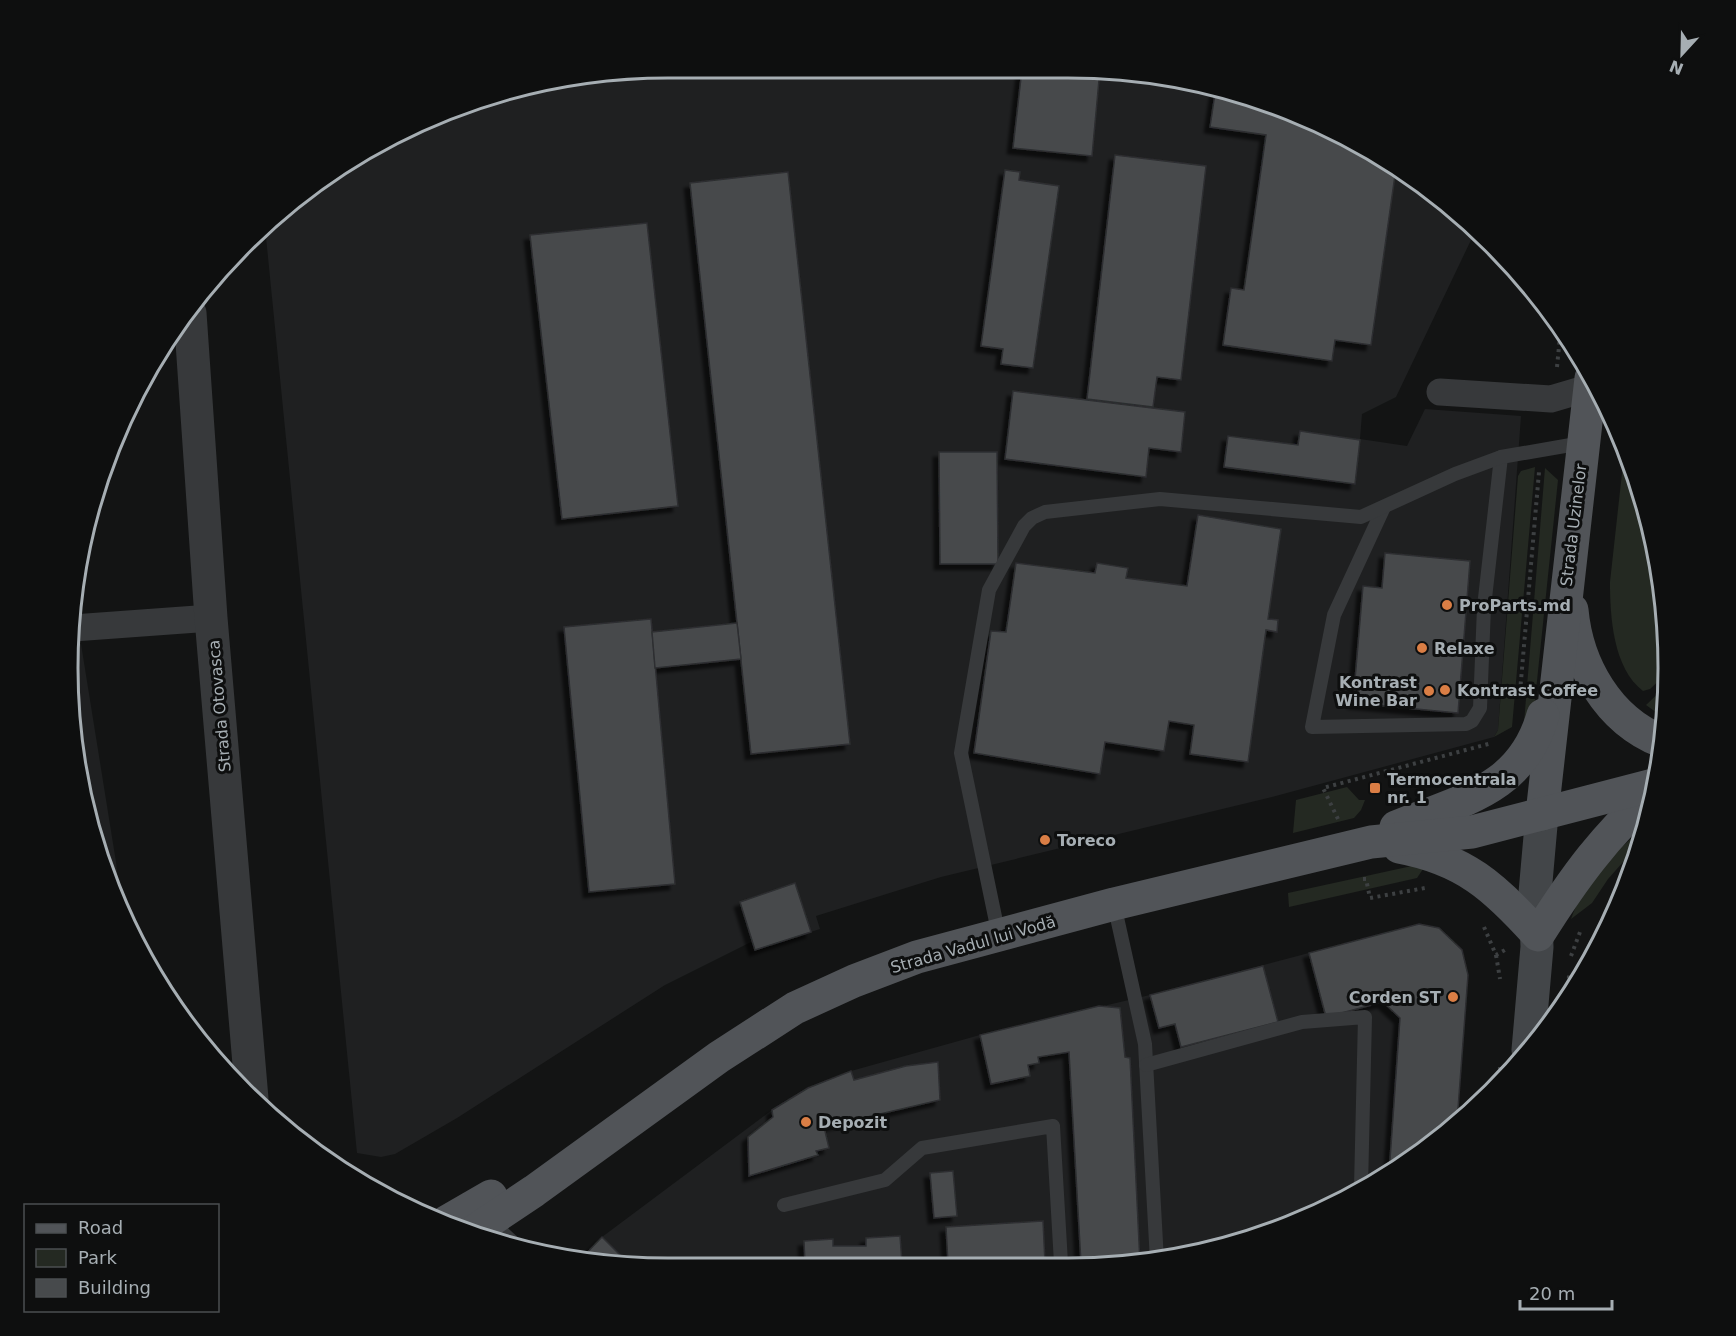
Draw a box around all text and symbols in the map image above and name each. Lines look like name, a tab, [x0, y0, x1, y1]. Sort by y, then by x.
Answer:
north arrow	[1652, 24, 1712, 84]
text: N	[1667, 56, 1686, 79]
street label: Strada Uzinelor	[1557, 462, 1590, 587]
place label: ProParts.md	[1459, 596, 1571, 615]
marker: ProParts.md	[1440, 598, 1454, 612]
street label: Strada Otovasca	[204, 639, 235, 773]
place label: Relaxe	[1434, 639, 1495, 658]
marker: Relaxe	[1415, 641, 1429, 655]
place label: Kontrast Wine Bar	[1335, 673, 1417, 710]
place label: Kontrast Coffee	[1457, 681, 1598, 700]
marker: Kontrast Coffee	[1438, 683, 1452, 697]
marker: Kontrast Wine Bar	[1422, 684, 1436, 698]
place label: Termocentrala nr. 1	[1387, 770, 1517, 807]
marker: Termocentrala nr. 1	[1368, 781, 1382, 795]
place label: Toreco	[1057, 831, 1116, 850]
marker: Toreco	[1038, 833, 1052, 847]
street label: Strada Vadul lui Vodă	[888, 912, 1058, 977]
place label: Corden ST	[1349, 988, 1441, 1007]
marker: Corden ST	[1446, 990, 1460, 1004]
place label: Depozit	[818, 1113, 887, 1132]
marker: Depozit	[799, 1115, 813, 1129]
legend	[24, 1204, 219, 1312]
text: Road	[78, 1217, 123, 1238]
text: Park	[78, 1247, 117, 1268]
scale bar	[1520, 1273, 1612, 1311]
text: Building	[78, 1277, 151, 1298]
text: 20 m	[1529, 1283, 1575, 1304]

